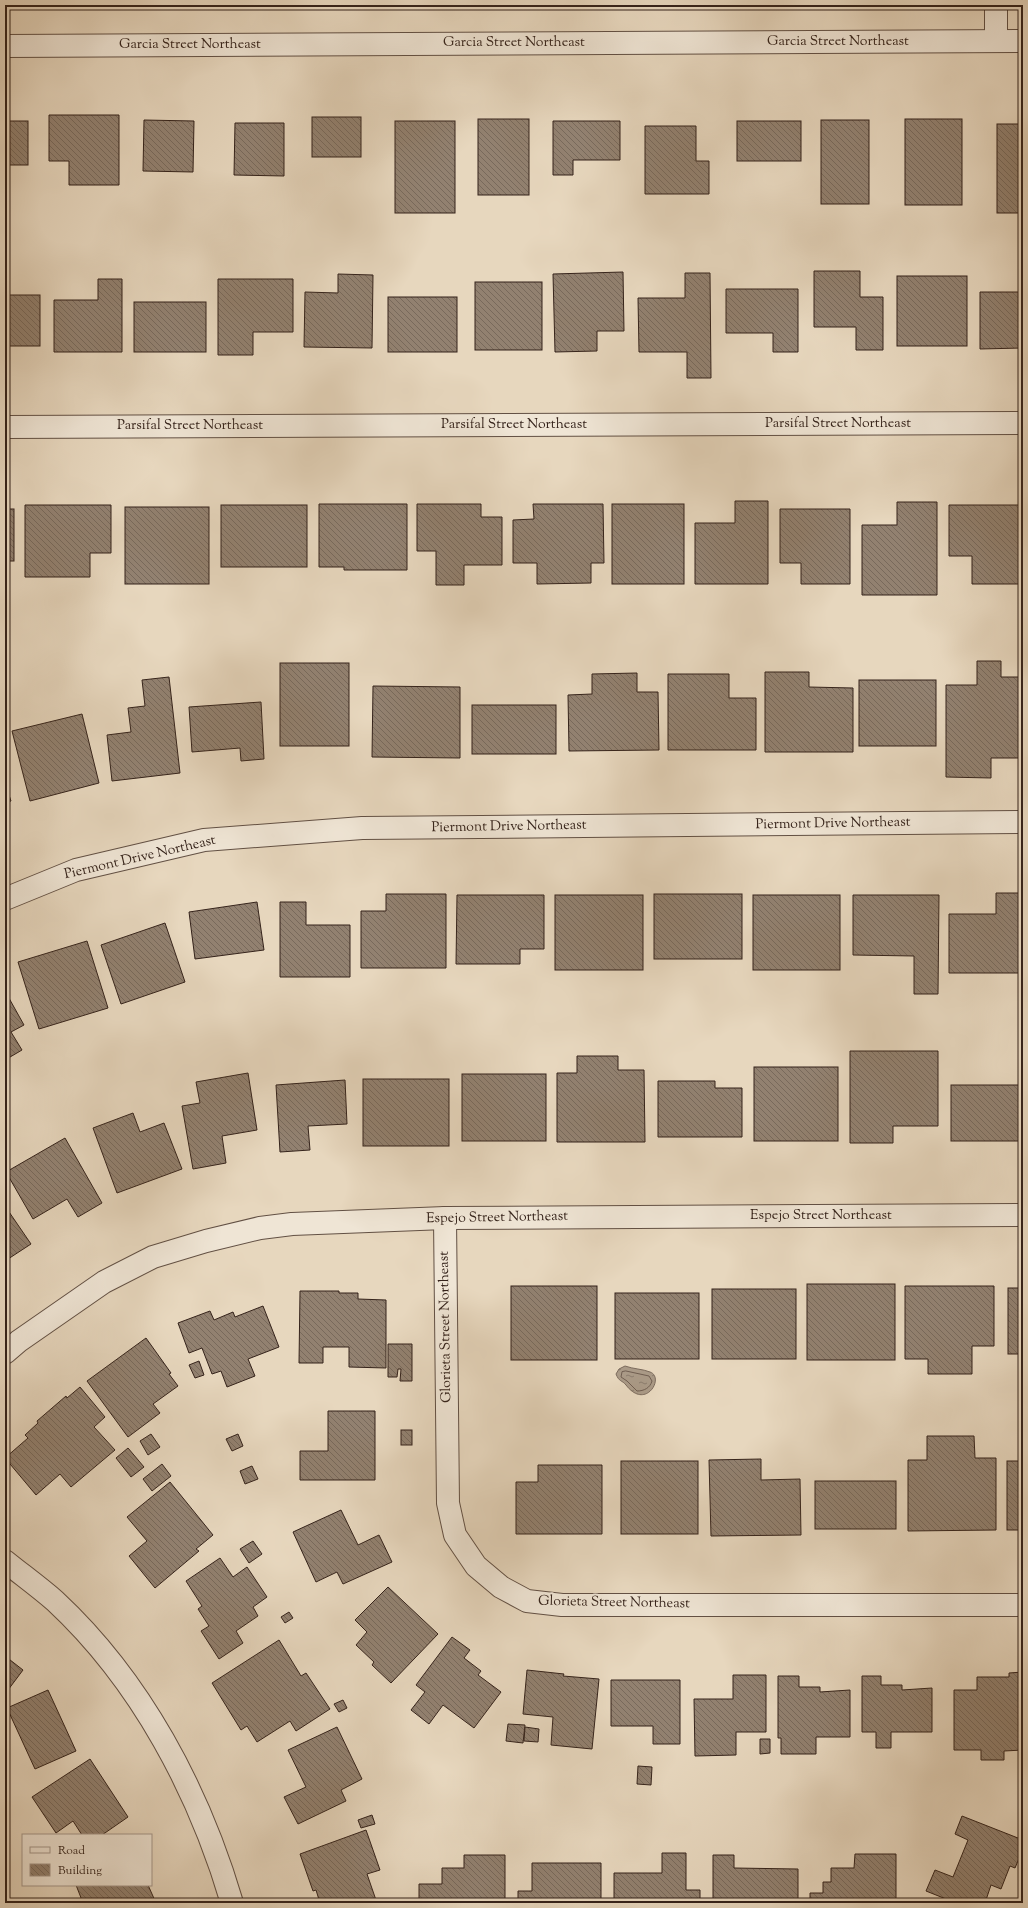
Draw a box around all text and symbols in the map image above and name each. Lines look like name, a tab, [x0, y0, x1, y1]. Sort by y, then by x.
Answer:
street label: Garcia Street Northeast	[767, 32, 909, 52]
street label: Garcia Street Northeast	[443, 33, 585, 53]
street label: Garcia Street Northeast	[119, 35, 261, 55]
street label: Parsifal Street Northeast	[765, 414, 911, 434]
street label: Parsifal Street Northeast	[441, 415, 587, 435]
street label: Parsifal Street Northeast	[117, 416, 263, 436]
street label: Piermont Drive Northeast	[755, 813, 911, 835]
street label: Piermont Drive Northeast	[431, 816, 587, 838]
street label: Piermont Drive Northeast	[62, 831, 218, 885]
street label: Espejo Street Northeast	[750, 1206, 892, 1226]
street label: Espejo Street Northeast	[426, 1207, 568, 1229]
street label: Glorieta Street Northeast	[435, 1251, 457, 1403]
street label: Glorieta Street Northeast	[538, 1592, 690, 1614]
legend	[22, 1834, 152, 1886]
text: Road	[58, 1842, 85, 1860]
text: Building	[58, 1862, 102, 1880]

